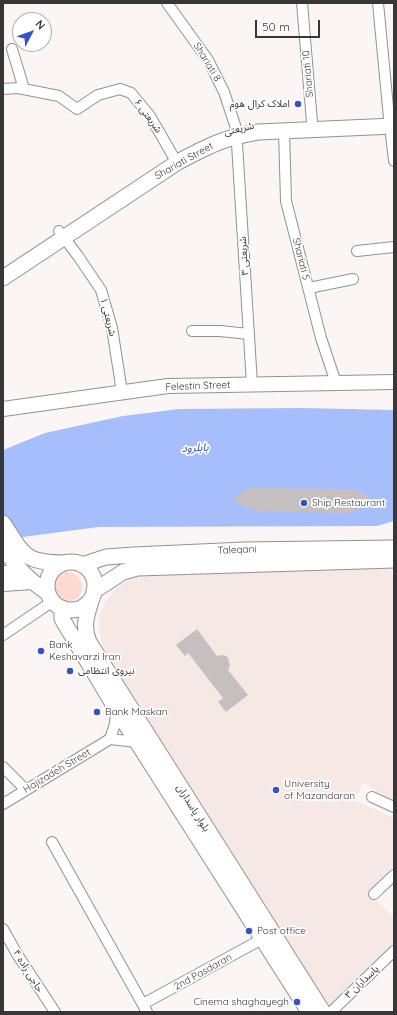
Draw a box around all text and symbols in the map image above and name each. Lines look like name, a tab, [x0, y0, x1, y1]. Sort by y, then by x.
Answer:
north arrow	[12, 12, 52, 52]
scale bar	[257, 12, 322, 38]
text: N	[32, 17, 48, 32]
text: 50 m	[262, 19, 290, 34]
street label: Shariati 8	[191, 40, 223, 84]
street label: Shariati 10	[300, 50, 316, 98]
street label: شریعتی ۶	[132, 97, 164, 135]
place label: املاک کرال هوم	[230, 98, 290, 110]
marker: املاک کرال هوم	[293, 99, 303, 109]
street label: شریعتی	[223, 120, 255, 138]
street label: Shariati Street	[153, 140, 215, 182]
street label: شریعتی ۳	[237, 236, 251, 276]
street label: Shariati 5	[290, 237, 312, 281]
street label: شریعتی ۱	[97, 297, 119, 337]
street label: Felestin Street	[165, 379, 231, 393]
water label: بابلرود	[181, 441, 209, 455]
place label: Ship Restaurant	[312, 497, 385, 509]
marker: Ship Restaurant	[299, 498, 309, 508]
street label: Taleqani	[217, 543, 257, 557]
place label: Bank Keshavarzi Iran	[49, 639, 120, 662]
marker: Bank Keshavarzi Iran	[36, 646, 46, 656]
place label: نیروی انتظامی	[78, 665, 135, 677]
marker: نیروی انتظامی	[65, 666, 75, 676]
place label: Bank Maskan	[105, 706, 168, 718]
marker: Bank Maskan	[92, 707, 102, 717]
street label: Hajizadeh Street	[21, 746, 93, 796]
place label: University of Mazandaran	[284, 778, 355, 802]
street label: بلوار پاسداران	[174, 782, 212, 834]
marker: University of Mazandaran	[271, 785, 281, 795]
place label: Post office	[257, 925, 306, 937]
marker: Post office	[244, 926, 254, 936]
street label: حاجی زاده ۴	[10, 948, 46, 994]
street label: 2nd Pasdaran	[172, 951, 234, 993]
street label: پاسداران ۳	[343, 963, 381, 1001]
place label: Cinema shaghayegh	[193, 996, 289, 1008]
marker: Cinema shaghayegh	[292, 997, 302, 1007]

